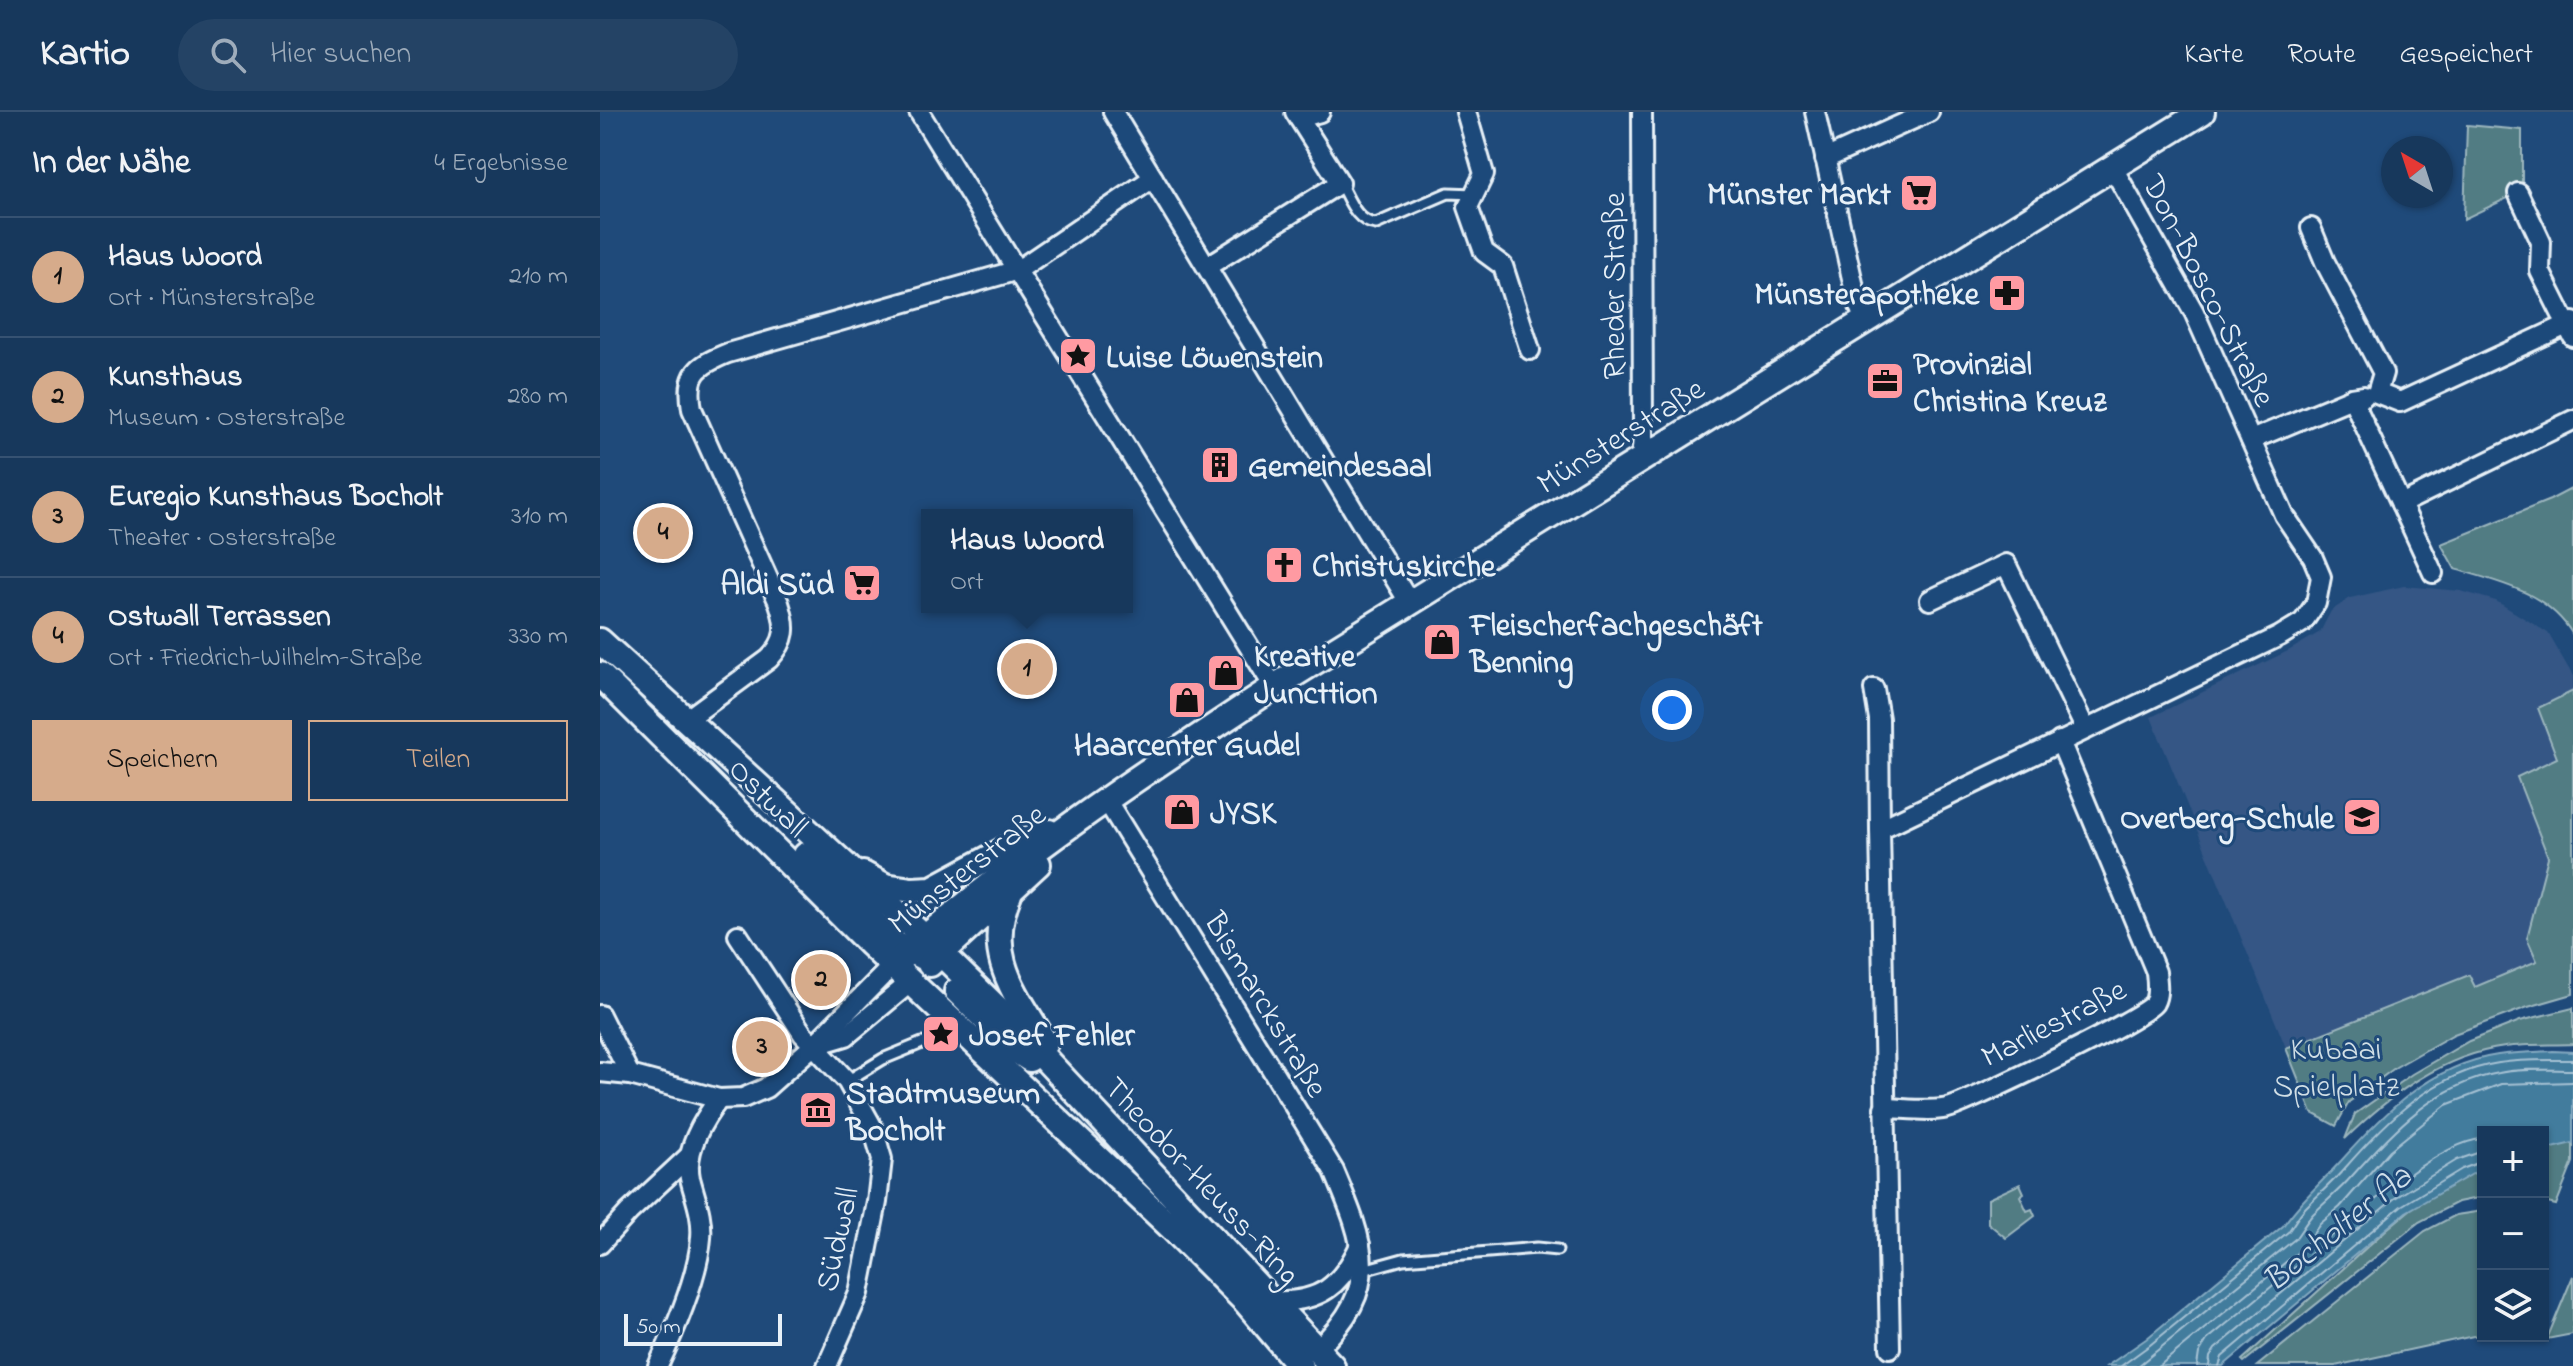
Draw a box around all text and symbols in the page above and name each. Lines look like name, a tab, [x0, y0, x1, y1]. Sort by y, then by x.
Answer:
search box	[178, 19, 738, 91]
text: Kartio	[40, 27, 130, 83]
icon: search	[206, 33, 250, 77]
text: Hier suchen	[270, 33, 411, 77]
text: Karte	[2184, 35, 2244, 76]
text: Route	[2288, 35, 2355, 76]
text: Gespeichert	[2399, 35, 2533, 76]
north arrow	[2381, 136, 2453, 208]
text: In der Nähe	[32, 139, 190, 189]
text: 4 Ergebnisse	[434, 145, 568, 183]
street label: Don-Bosco-Straße	[2128, 167, 2286, 416]
supermarket icon: Münster Markt	[1898, 172, 1940, 214]
place label: Münster Markt	[1707, 173, 1891, 220]
street label: Rheder Straße	[1593, 192, 1640, 380]
text: Haus Woord	[108, 236, 262, 280]
text: 1	[54, 258, 62, 296]
text: 210 m	[509, 258, 568, 296]
pharmacy icon: Münsterapotheke	[1986, 272, 2028, 314]
place label: Münsterapotheke	[1754, 273, 1981, 320]
text: Ort · Münsterstraße	[108, 280, 315, 318]
place icon: Luise Löwenstein	[1057, 335, 1099, 377]
place label: Luise Löwenstein	[1106, 336, 1323, 383]
place label: Provinzial Christina Kreuz	[1913, 343, 2107, 427]
text: Kunsthaus	[108, 356, 243, 400]
office icon: Provinzial Christina Kreuz	[1864, 360, 1906, 402]
street label: Münsterstraße	[1529, 367, 1715, 508]
text: 2	[52, 378, 64, 416]
text: 280 m	[507, 378, 568, 416]
text: Museum · Osterstraße	[108, 400, 345, 438]
building icon: Gemeindesaal	[1199, 444, 1241, 486]
place label: Gemeindesaal	[1248, 445, 1432, 492]
text: Euregio Kunsthaus Bocholt	[108, 476, 443, 520]
text: 3	[53, 498, 63, 536]
text: 310 m	[511, 498, 568, 536]
pin: 4	[637, 503, 689, 563]
popup	[921, 509, 1133, 613]
text: Theater · Osterstraße	[108, 520, 336, 558]
text: Haus Woord	[950, 520, 1104, 564]
church icon: Christuskirche	[1263, 544, 1305, 586]
place label: Christuskirche	[1312, 545, 1497, 592]
supermarket icon: Aldi Süd	[841, 562, 883, 604]
place label: Aldi Süd	[720, 563, 834, 610]
text: Ort	[950, 564, 984, 602]
text: Ostwall Terrassen	[108, 596, 331, 640]
place label: Fleischerfachgeschäft Benning	[1468, 604, 1763, 689]
text: 4	[53, 618, 63, 656]
text: 330 m	[509, 618, 568, 656]
shop icon: Fleischerfachgeschäft Benning	[1421, 621, 1463, 663]
place label: Kreative Juncttion	[1254, 635, 1378, 719]
pin: 1	[1001, 639, 1053, 699]
text: Ort · Friedrich-Wilhelm-Straße	[108, 640, 422, 678]
shop icon: Kreative Juncttion	[1205, 652, 1247, 694]
shop icon: Haarcenter Gudel	[1166, 679, 1208, 721]
your location	[1652, 690, 1692, 730]
button: Speichern	[32, 720, 292, 801]
button: Teilen	[308, 720, 568, 801]
place label: Haarcenter Gudel	[1074, 724, 1300, 771]
street label: Ostwall	[716, 749, 817, 850]
shop icon: JYSK	[1161, 791, 1203, 833]
place label: JYSK	[1210, 792, 1278, 839]
street label: Münsterstraße	[879, 793, 1058, 948]
school or university icon: Overberg-Schule	[2341, 796, 2383, 838]
place label: Overberg-Schule	[2120, 797, 2336, 845]
street label: Bismarckstraße	[1189, 903, 1338, 1108]
pin: 2	[795, 950, 847, 1010]
street label: Marliestraße	[1974, 968, 2136, 1082]
place icon: Josef Fehler	[920, 1013, 962, 1055]
place label: Josef Fehler	[969, 1014, 1136, 1061]
pin: 3	[736, 1017, 788, 1077]
park label: Kubaai Spielplatz	[2273, 1028, 2400, 1112]
street label: Theodor-Heuss-Ring	[1091, 1067, 1310, 1297]
place label: Stadtmuseum Bocholt	[844, 1072, 1040, 1156]
museum icon: Stadtmuseum Bocholt	[797, 1089, 839, 1131]
map controls	[2477, 1126, 2549, 1342]
button: +	[2477, 1126, 2549, 1198]
water label: Bocholter Aa	[2253, 1154, 2424, 1306]
street label: Südwall	[805, 1183, 873, 1296]
button: −	[2477, 1198, 2549, 1270]
button: layers	[2477, 1270, 2549, 1342]
scale bar	[624, 1310, 782, 1346]
text: 50 m	[636, 1312, 681, 1344]

